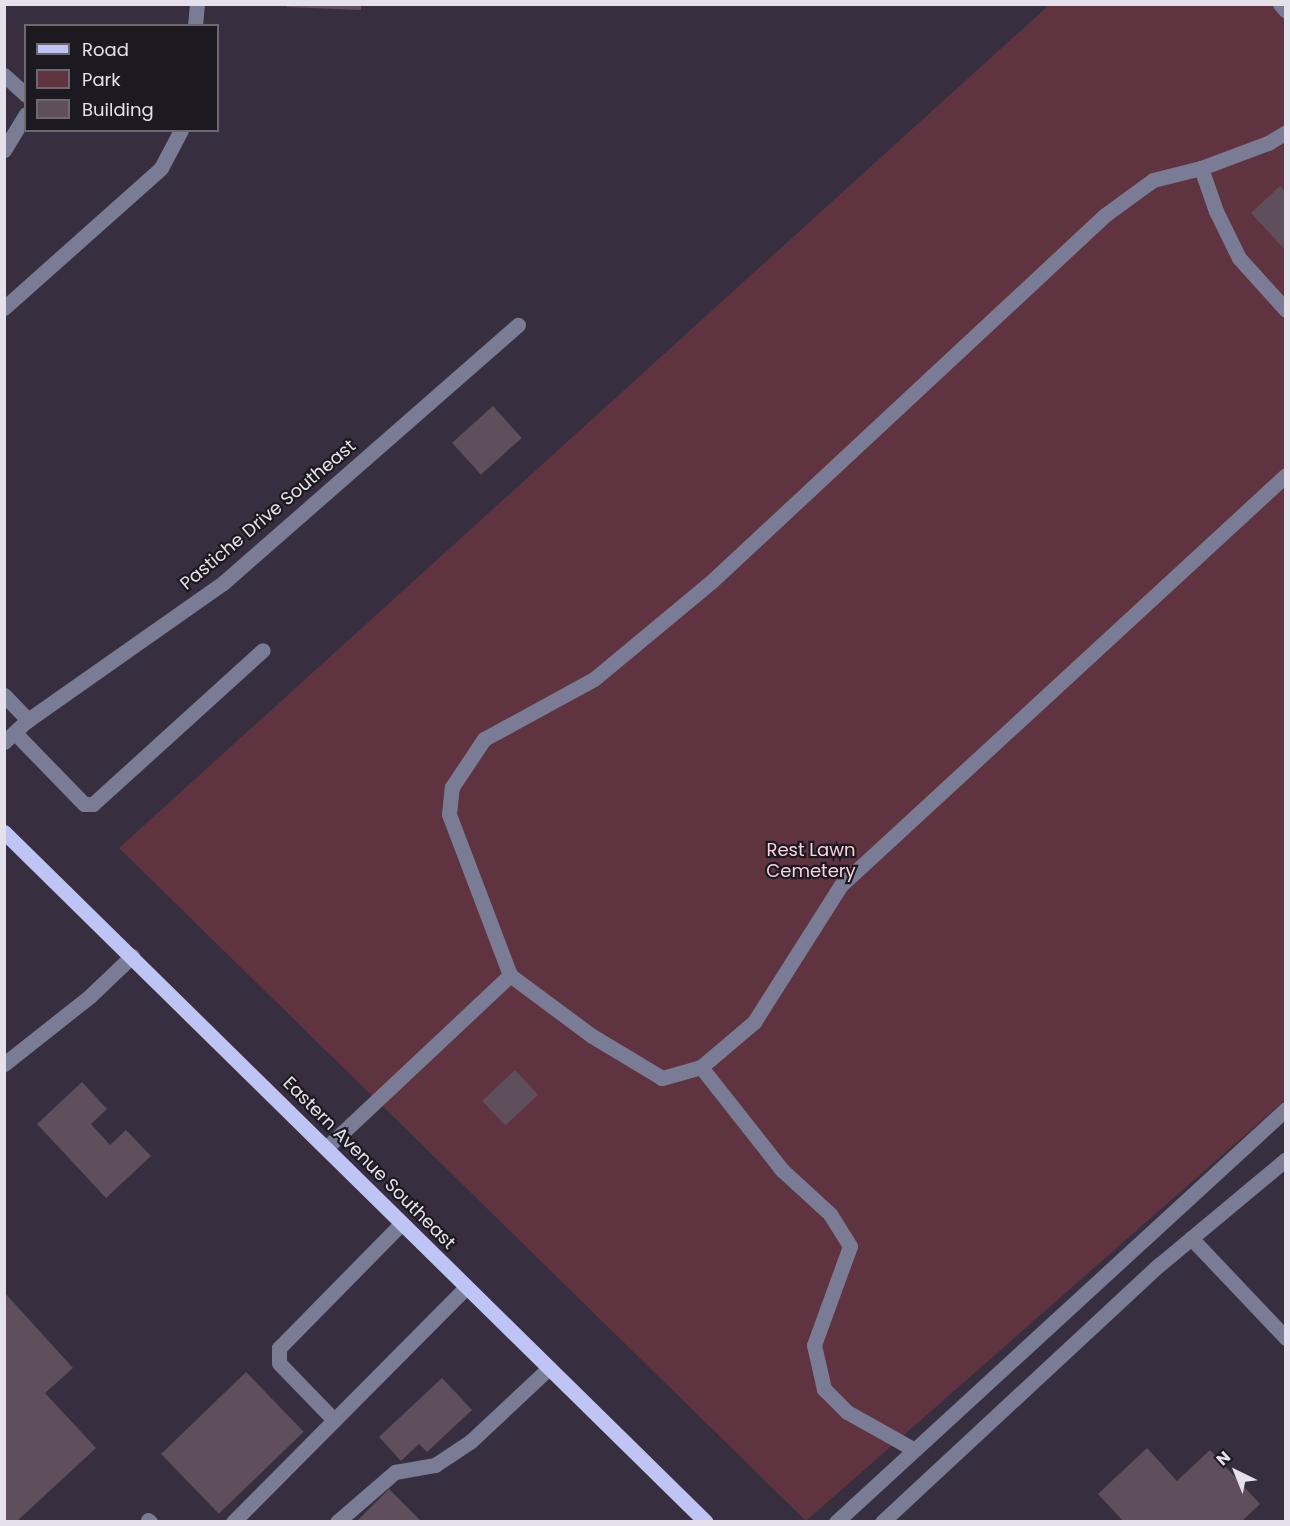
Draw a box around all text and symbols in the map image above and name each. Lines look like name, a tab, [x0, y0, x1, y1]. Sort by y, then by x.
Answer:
legend	[24, 24, 219, 132]
text: Road	[82, 37, 129, 62]
text: Park	[82, 67, 121, 92]
text: Building	[82, 97, 154, 122]
street label: Pastiche Drive Southeast	[176, 435, 360, 595]
park label: Rest Lawn Cemetery	[766, 840, 856, 882]
street label: Eastern Avenue Southeast	[278, 1072, 460, 1254]
north arrow	[1206, 1442, 1266, 1502]
text: N	[1211, 1446, 1236, 1471]

